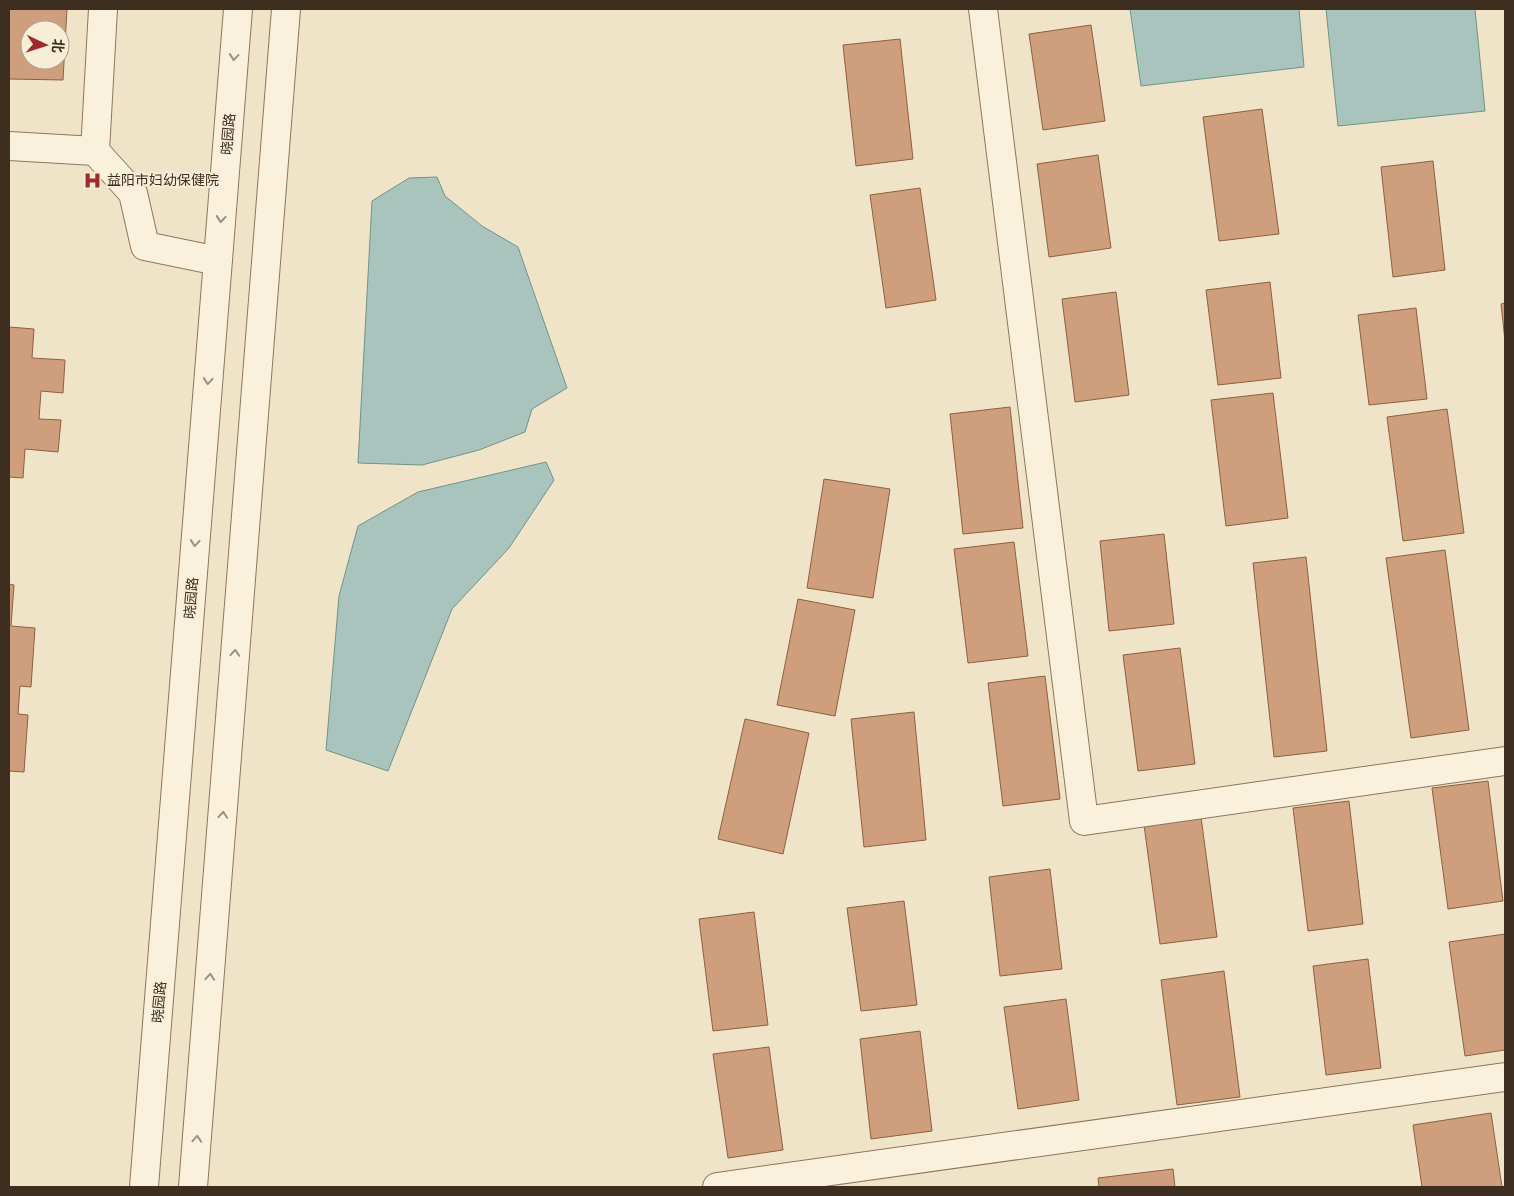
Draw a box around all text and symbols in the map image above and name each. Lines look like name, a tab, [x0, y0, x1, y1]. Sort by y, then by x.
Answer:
north arrow	[20, 20, 70, 70]
text: 北	[49, 38, 67, 54]
one-way arrow	[229, 54, 240, 62]
street label: 晓园路	[217, 112, 239, 156]
hospital icon: 益阳市妇幼保健院	[83, 170, 103, 190]
place label: 益阳市妇幼保健院	[107, 171, 219, 189]
one-way arrow	[216, 216, 227, 224]
one-way arrow	[203, 378, 214, 386]
one-way arrow	[190, 540, 201, 548]
street label: 晓园路	[180, 576, 202, 620]
one-way arrow	[230, 648, 241, 656]
one-way arrow	[217, 810, 228, 818]
one-way arrow	[204, 972, 215, 980]
street label: 晓园路	[148, 980, 170, 1024]
one-way arrow	[192, 1134, 203, 1142]

